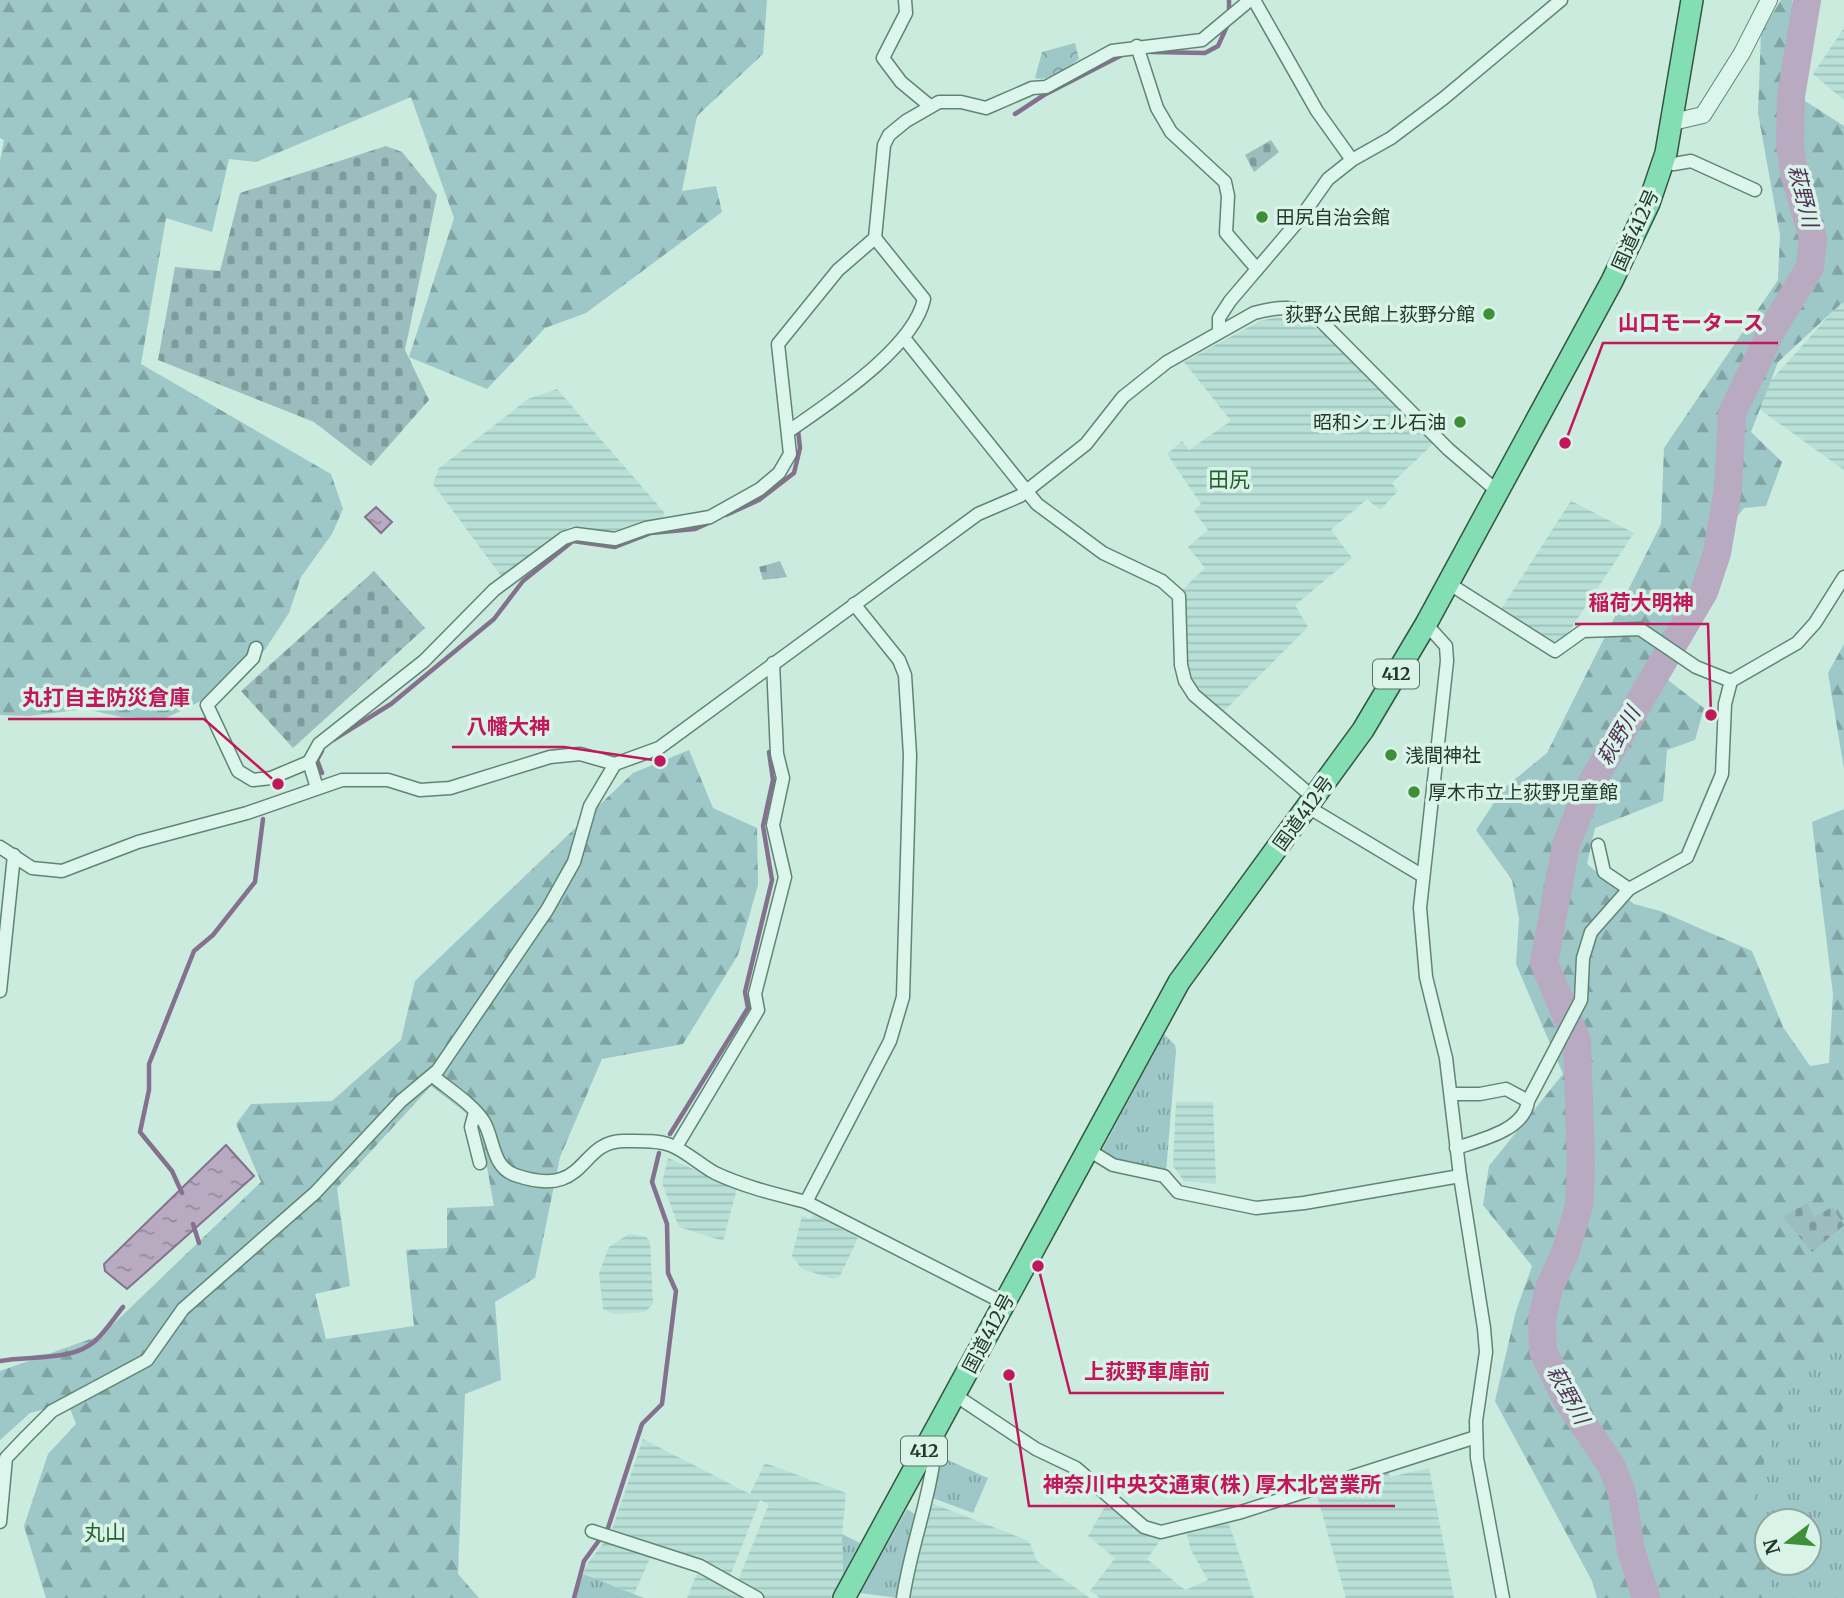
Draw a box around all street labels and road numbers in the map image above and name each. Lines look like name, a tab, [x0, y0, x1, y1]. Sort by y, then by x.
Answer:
street label: 国道412号	[1606, 185, 1664, 275]
road number: 412	[1373, 660, 1419, 688]
street label: 国道412号	[1268, 771, 1338, 855]
street label: 国道412号	[957, 1289, 1019, 1377]
road number: 412	[901, 1436, 947, 1466]

